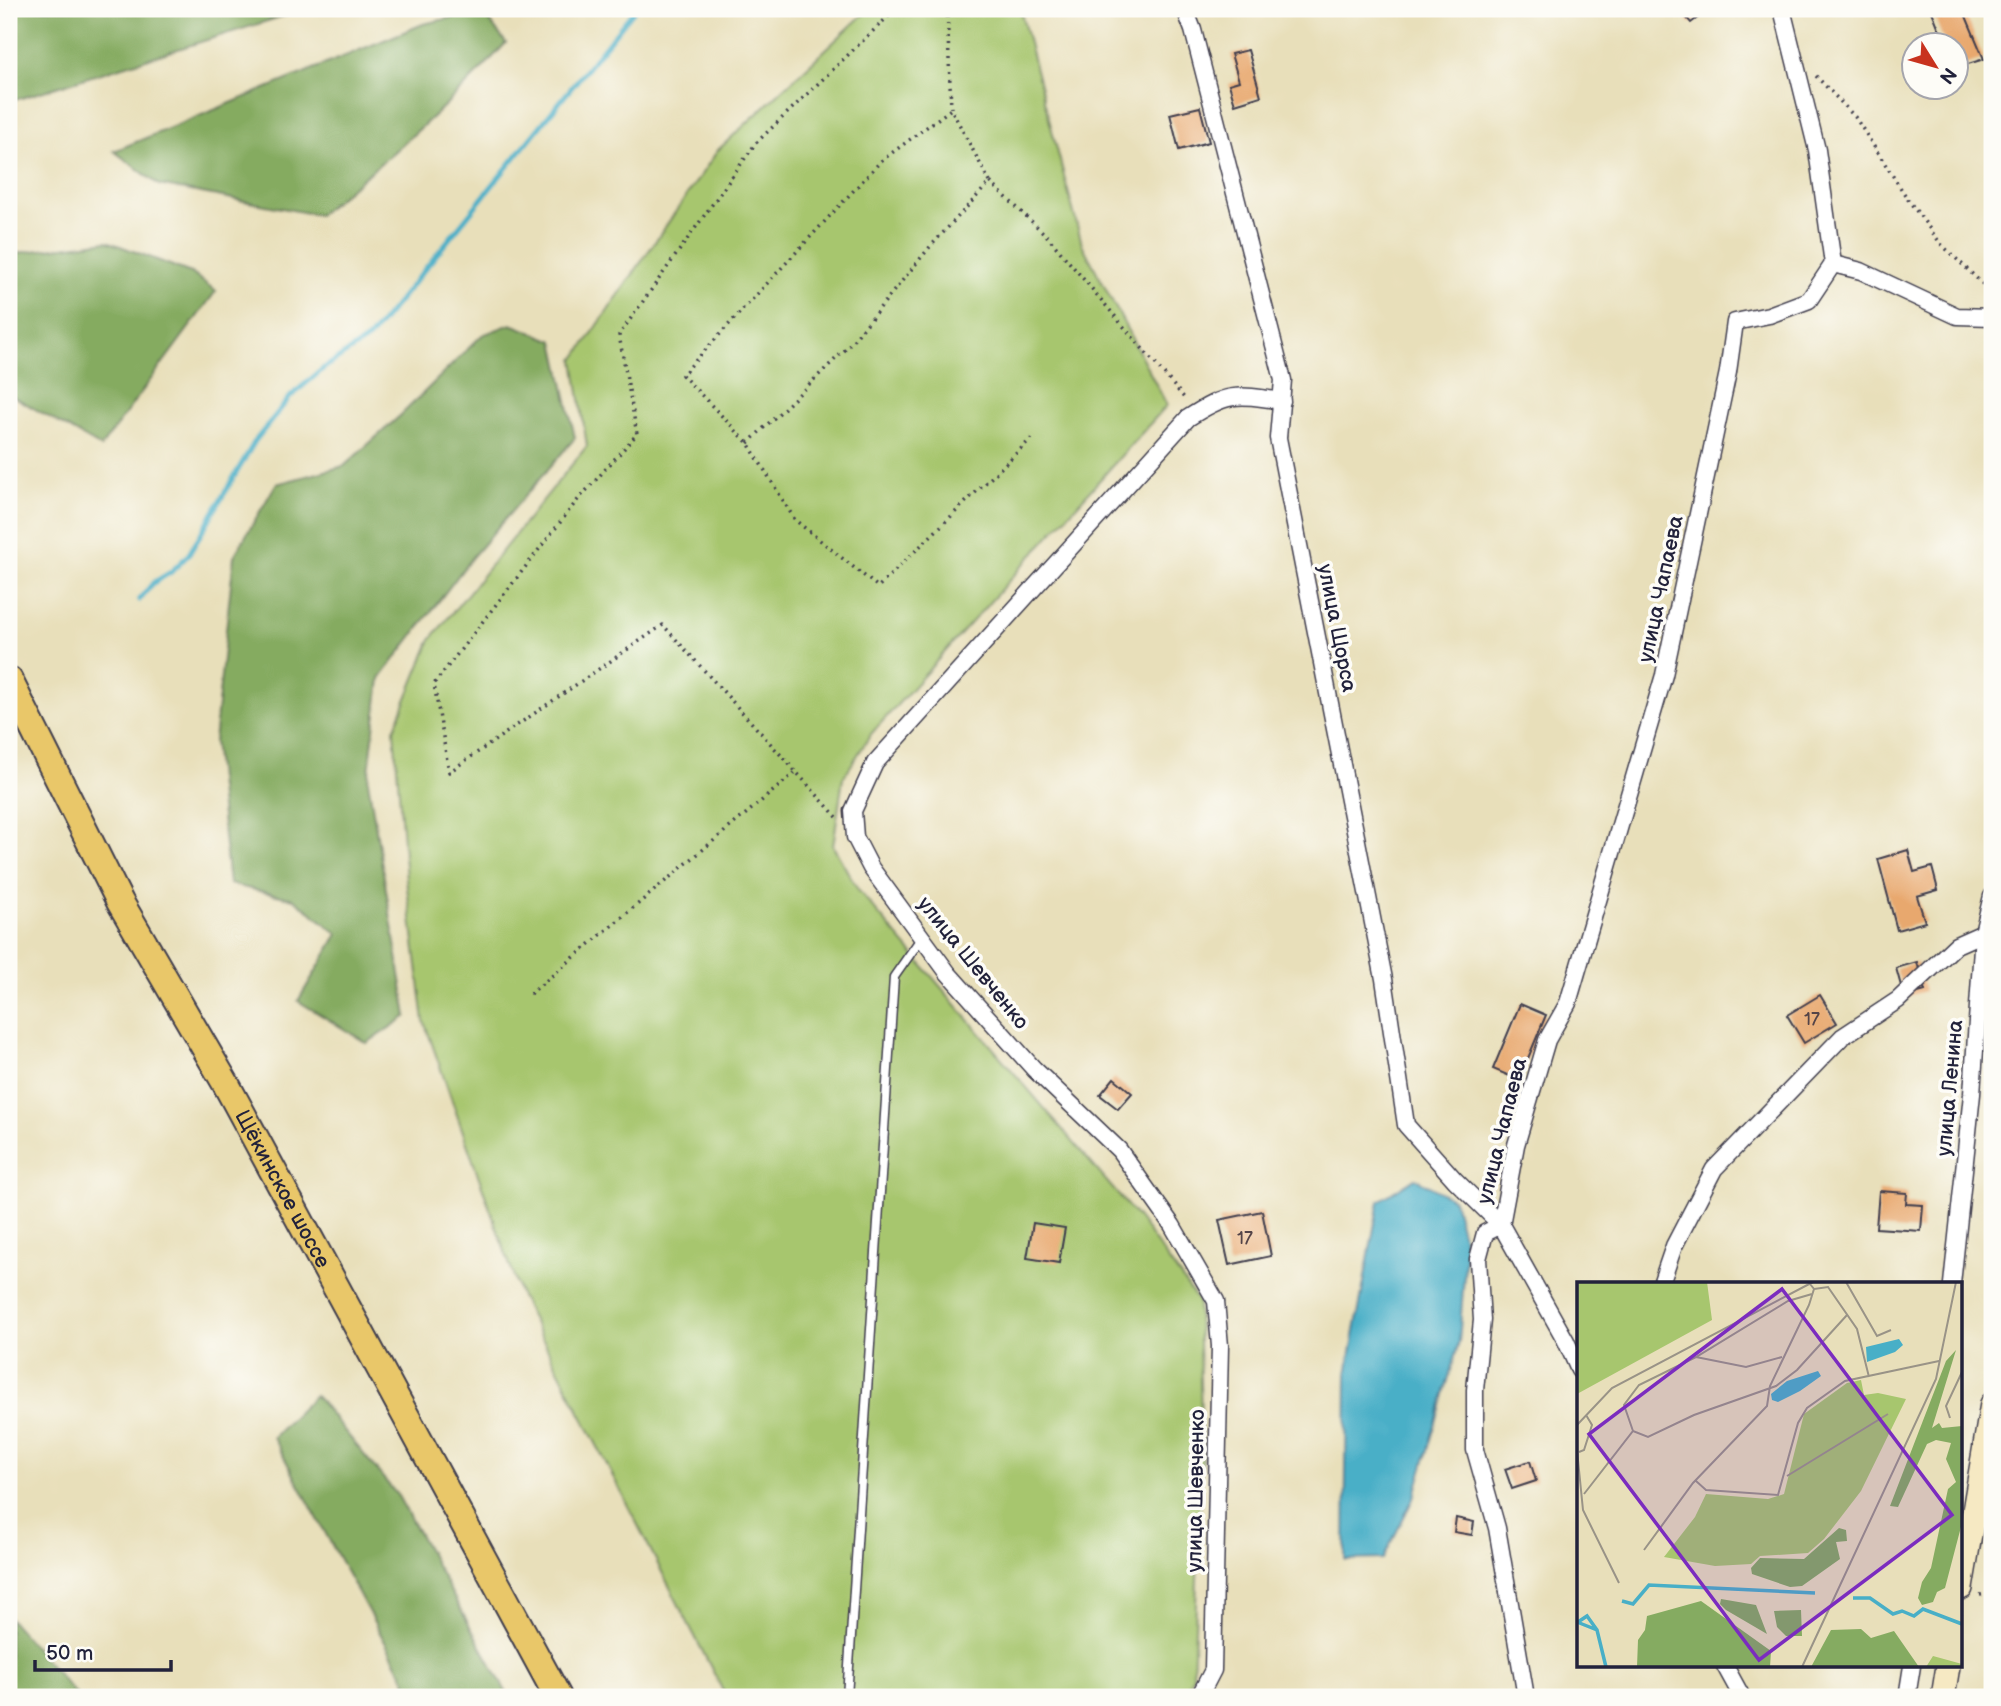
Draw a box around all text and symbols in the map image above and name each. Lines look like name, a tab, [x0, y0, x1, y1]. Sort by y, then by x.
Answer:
north arrow	[1899, 32, 1969, 102]
text: N	[1934, 63, 1961, 88]
street label: улица Чапаева	[1633, 513, 1689, 665]
street label: улица Щорса	[1312, 562, 1362, 695]
street label: улица Шевченко	[912, 892, 1034, 1034]
house number: 17	[1804, 1009, 1820, 1030]
street label: улица Ленина	[1932, 1018, 1968, 1157]
street label: улица Чапаева	[1472, 1055, 1532, 1207]
street label: Щёкинское шоссе	[230, 1106, 336, 1272]
house number: 17	[1237, 1228, 1253, 1249]
inset map	[1577, 1282, 1962, 1668]
street label: улица Шевченко	[1182, 1409, 1210, 1573]
scale bar	[35, 1629, 172, 1673]
text: 50 m	[46, 1641, 93, 1666]

